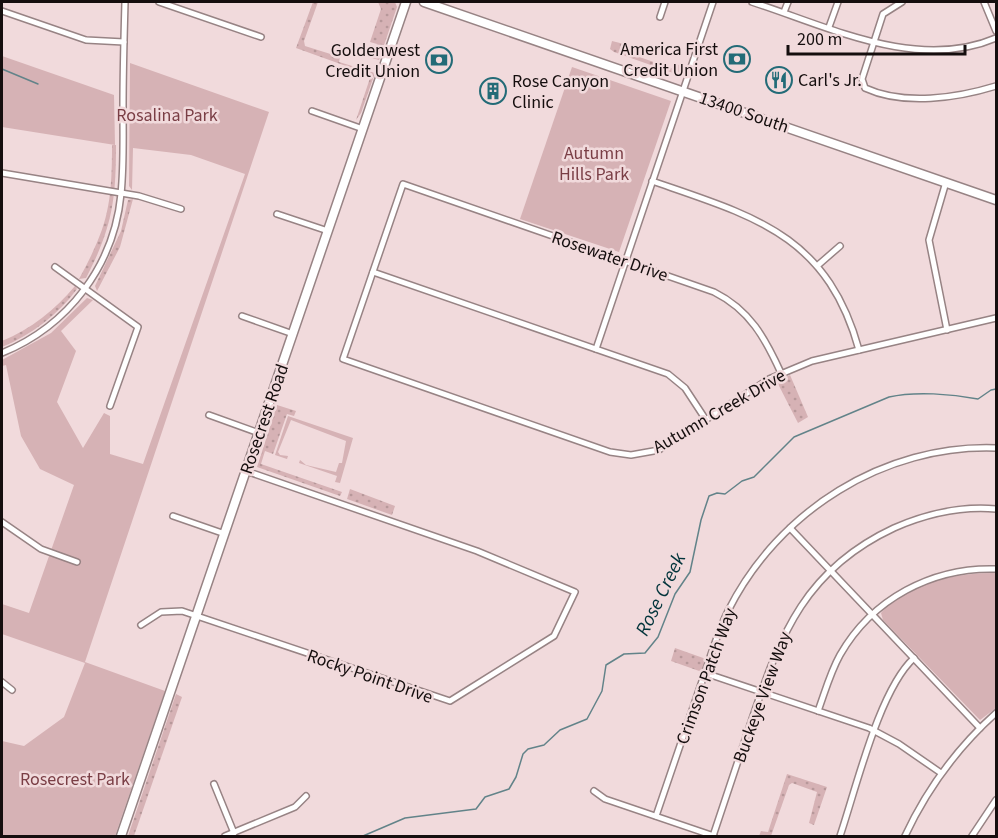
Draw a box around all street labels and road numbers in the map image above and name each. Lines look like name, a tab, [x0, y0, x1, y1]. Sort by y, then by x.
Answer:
street label: 13400 South	[696, 85, 792, 139]
street label: Rosewater Drive	[548, 225, 671, 288]
street label: Rosecrest Road	[234, 361, 295, 478]
street label: Autumn Creek Drive	[648, 363, 790, 460]
street label: Crimson Patch Way	[670, 604, 743, 748]
street label: Buckeye View Way	[727, 628, 798, 766]
street label: Rocky Point Drive	[304, 643, 436, 710]

